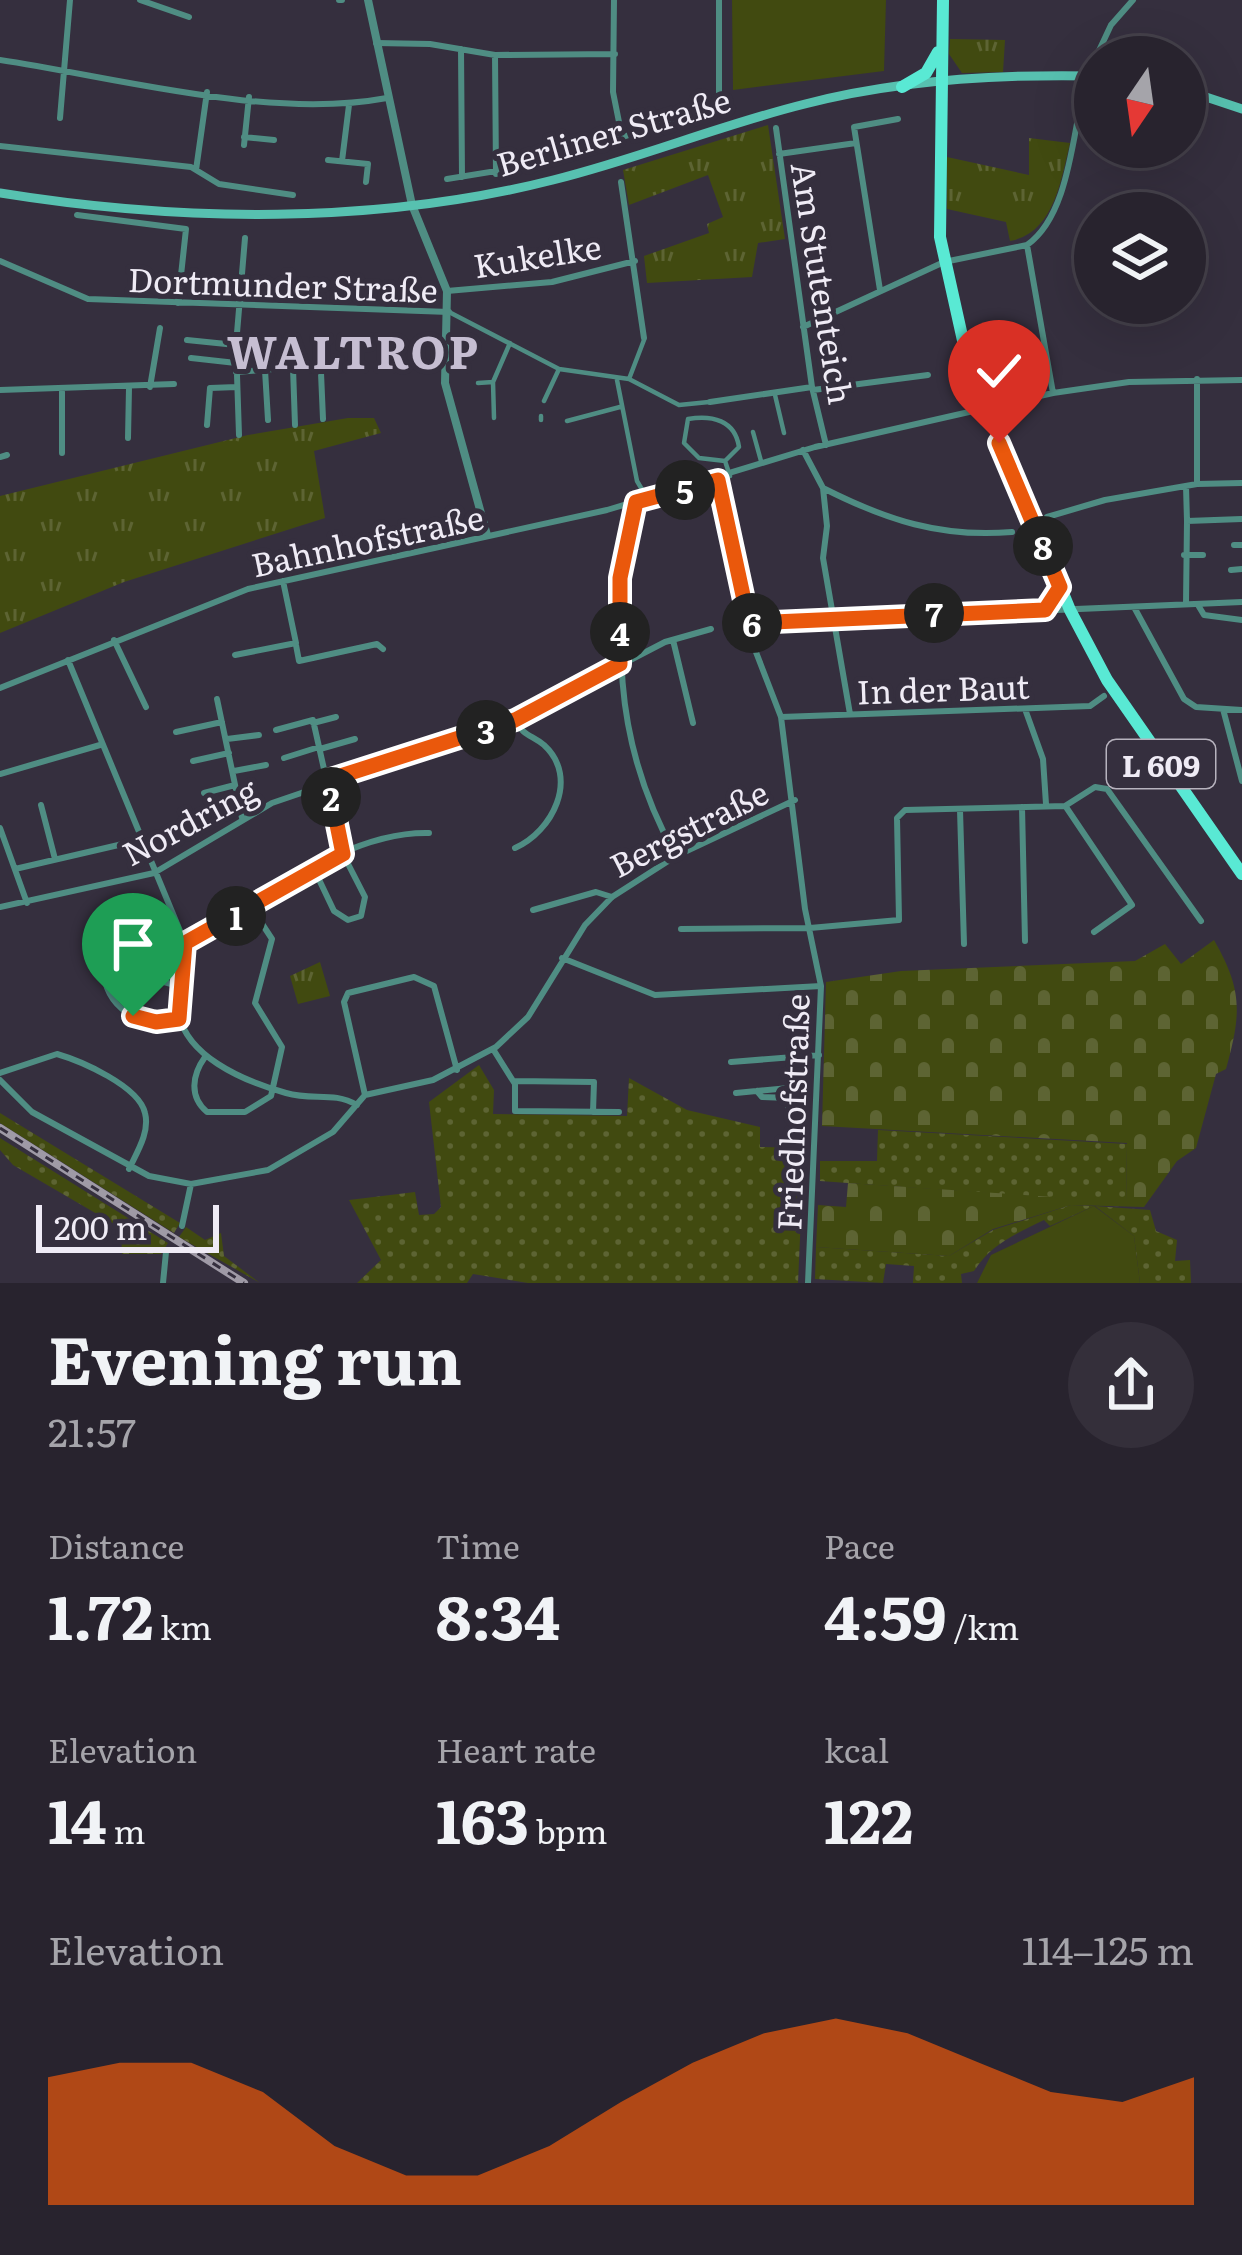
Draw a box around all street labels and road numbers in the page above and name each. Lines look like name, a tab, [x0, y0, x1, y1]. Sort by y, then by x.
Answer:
street label: Berliner Straße	[490, 73, 736, 187]
street label: Am Stutenteich	[781, 158, 867, 408]
street label: Kukelke	[470, 220, 604, 288]
street label: Dortmunder Straße	[127, 253, 439, 313]
street label: Bahnhofstraße	[246, 490, 488, 588]
street label: In der Baut	[856, 659, 1031, 715]
road number: L 609	[1107, 740, 1215, 788]
street label: Nordring	[113, 764, 266, 876]
street label: Bergstraße	[600, 766, 776, 888]
street label: Friedhofstraße	[762, 993, 820, 1231]

